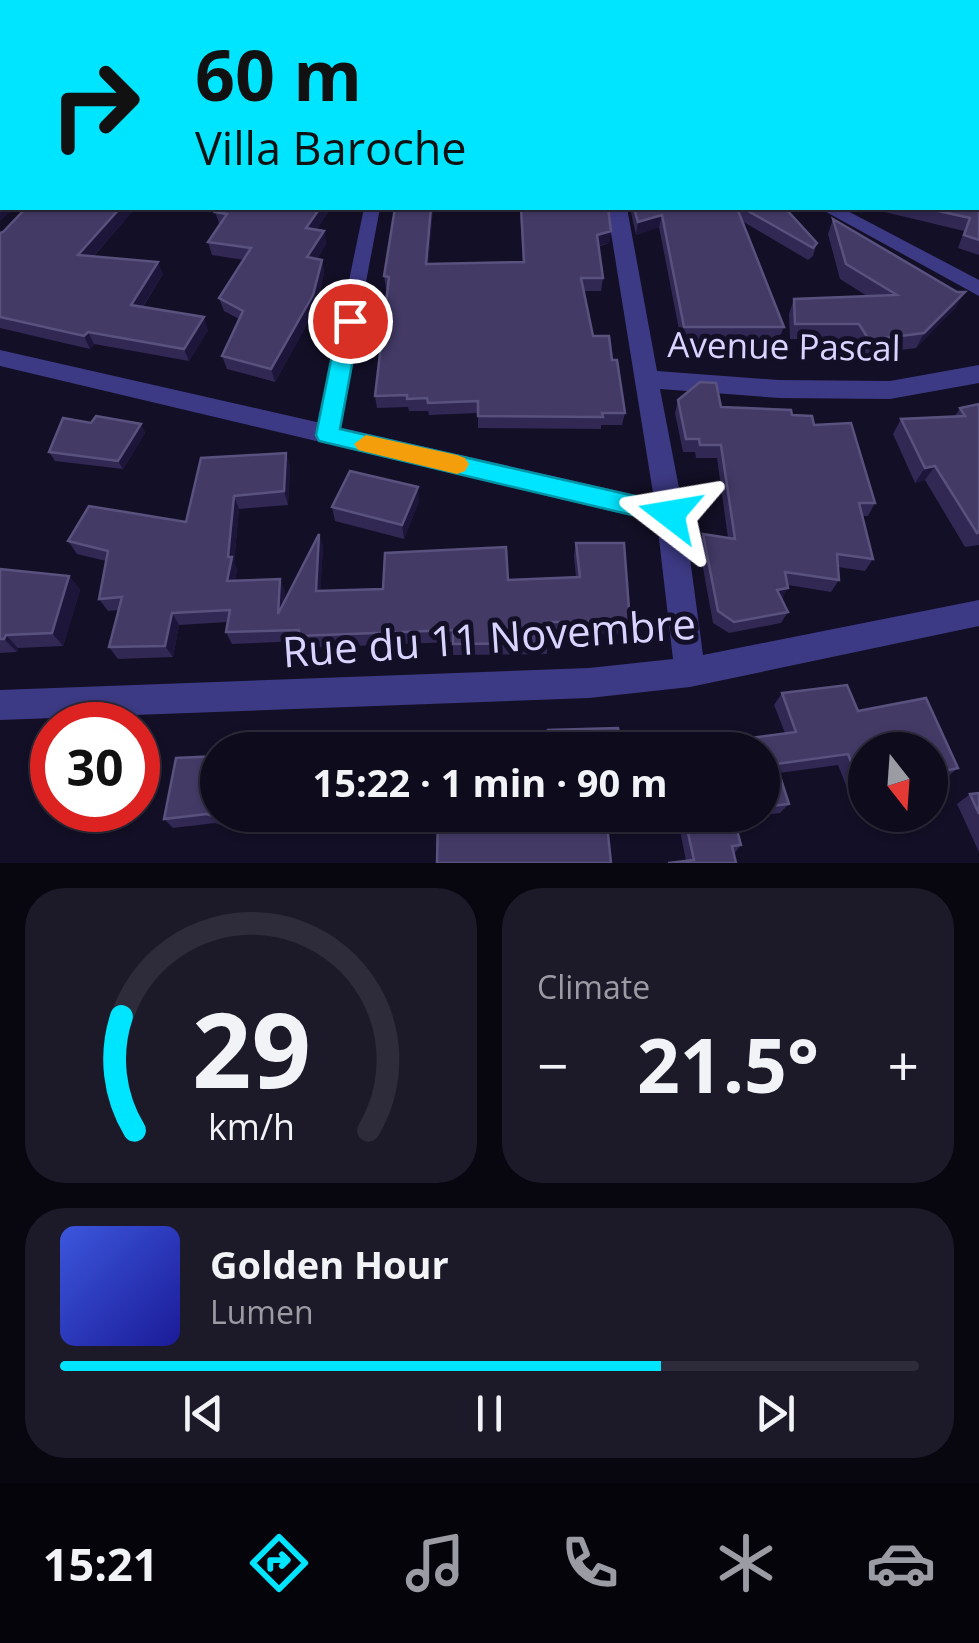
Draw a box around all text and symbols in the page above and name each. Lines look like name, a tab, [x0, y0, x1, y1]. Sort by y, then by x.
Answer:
text: 60 m	[195, 26, 362, 122]
icon: right	[30, 40, 160, 170]
text: Villa Baroche	[195, 117, 467, 178]
pin	[308, 279, 393, 364]
icon: arrive	[323, 294, 378, 349]
street label: Avenue Pascal	[667, 320, 901, 371]
position arrow	[618, 462, 722, 566]
street label: Rue du 11 Novembre	[280, 594, 698, 679]
speed limit sign: 30	[30, 702, 160, 832]
north arrow	[848, 732, 948, 832]
map controls	[848, 732, 948, 832]
text: 15:22 · 1 min · 90 m	[312, 756, 668, 808]
text: Climate	[537, 965, 650, 1008]
text: 29	[192, 977, 310, 1118]
text: 21.5°	[637, 1013, 819, 1115]
text: −	[537, 1027, 568, 1102]
text: +	[888, 1027, 919, 1102]
text: km/h	[208, 1102, 294, 1150]
text: Golden Hour	[210, 1238, 449, 1290]
text: Lumen	[210, 1290, 314, 1333]
icon: previous	[176, 1386, 231, 1441]
icon: pause	[462, 1386, 517, 1441]
icon: next	[748, 1386, 803, 1441]
icon: directions	[244, 1528, 314, 1598]
icon: music	[400, 1528, 470, 1598]
icon: phone	[555, 1528, 625, 1598]
icon: climate	[711, 1528, 781, 1598]
icon: car	[866, 1528, 936, 1598]
text: 15:21	[43, 1533, 159, 1594]

